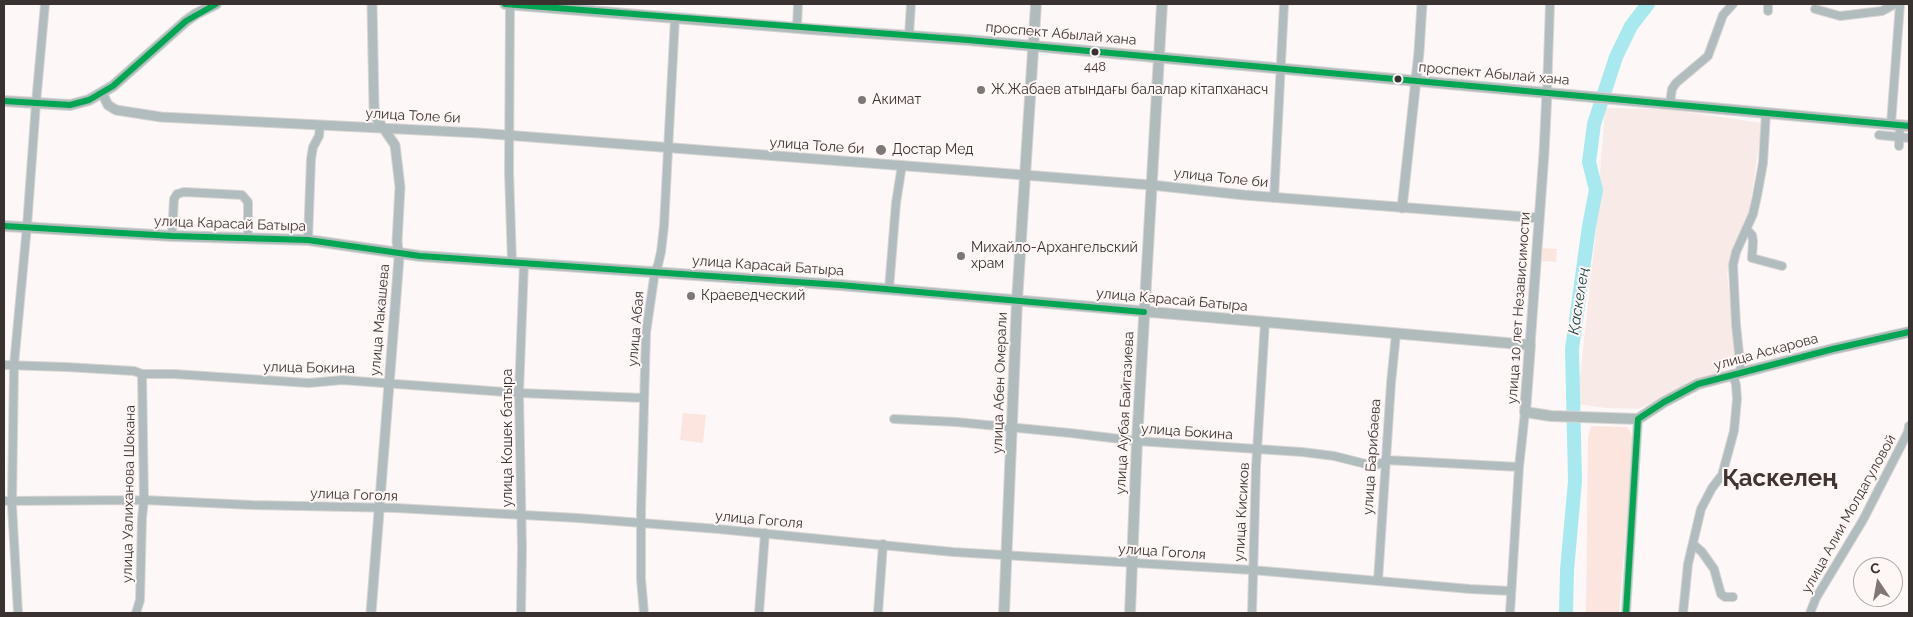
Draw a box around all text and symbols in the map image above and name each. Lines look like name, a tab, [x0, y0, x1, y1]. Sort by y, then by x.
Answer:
street label: проспект Абылай хана	[985, 19, 1137, 49]
marker: 448	[1090, 47, 1100, 57]
place label: 448	[1084, 59, 1106, 75]
street label: проспект Абылай хана	[1418, 59, 1570, 89]
unlabelled marker	[1393, 74, 1403, 84]
place label: Ж.Жабаев атындағы балалар кітапханасч	[991, 82, 1268, 98]
marker: Ж.Жабаев атындағы балалар кітапханасч	[975, 84, 987, 96]
place label: Акимат	[872, 92, 921, 108]
marker: Акимат	[856, 94, 868, 106]
street label: улица Толе би	[365, 105, 461, 127]
street label: улица Толе би	[769, 134, 865, 158]
place label: Достар Мед	[892, 142, 973, 158]
marker: Достар Мед	[874, 143, 888, 157]
street label: улица Толе би	[1173, 165, 1269, 191]
street label: улица 10 лет Независимости	[1504, 211, 1534, 405]
street label: улица Карасай Батыра	[154, 213, 306, 235]
place label: Михайло-Архангельский храм	[971, 240, 1138, 272]
marker: Михайло-Архангельский храм	[955, 250, 967, 262]
street label: улица Карасай Батыра	[691, 252, 845, 280]
street label: улица Макашева	[367, 263, 393, 377]
water label: Қаскелең	[1565, 266, 1593, 336]
street label: улица Карасай Батыра	[1095, 285, 1249, 315]
place label: Краеведческий	[701, 288, 805, 304]
marker: Краеведческий	[685, 290, 697, 302]
street label: улица Абая	[624, 291, 648, 367]
street label: улица Абен Омерали	[989, 312, 1011, 454]
street label: улица Аскарова	[1712, 330, 1820, 374]
street label: улица Аубая Байгазиева	[1112, 331, 1138, 495]
street label: улица Бокина	[263, 359, 355, 377]
street label: улица Кошек батыра	[500, 369, 516, 507]
street label: улица Барибаева	[1360, 398, 1384, 516]
street label: улица Уалиханова Шокана	[119, 405, 139, 583]
street label: улица Бокина	[1141, 420, 1233, 444]
street label: улица Алии Молдагуловой	[1798, 432, 1900, 596]
street label: улица Кисиков	[1231, 462, 1253, 562]
district label: Қаскелең	[1722, 465, 1838, 493]
street label: улица Гоголя	[310, 485, 398, 505]
street label: улица Гоголя	[714, 508, 804, 532]
street label: улица Гоголя	[1118, 541, 1206, 563]
north arrow	[1853, 557, 1903, 607]
text: С	[1869, 559, 1881, 577]

